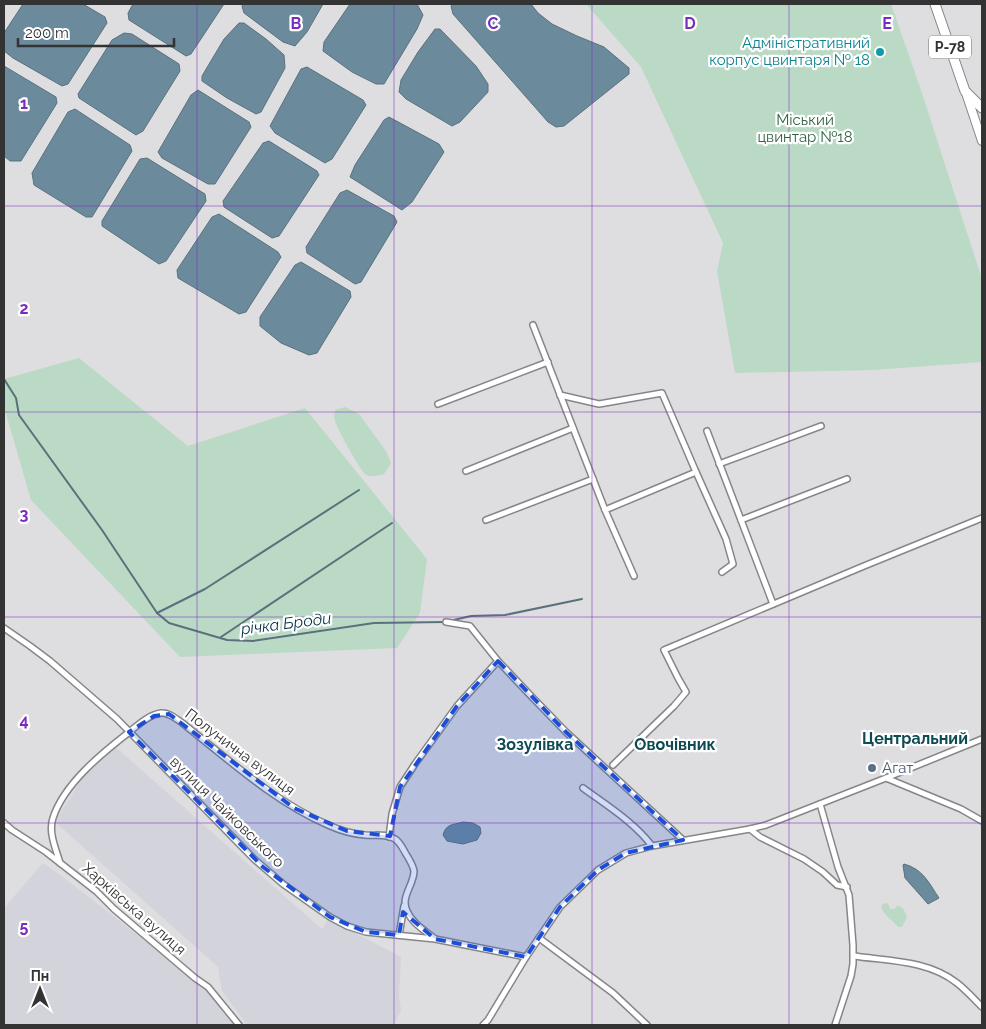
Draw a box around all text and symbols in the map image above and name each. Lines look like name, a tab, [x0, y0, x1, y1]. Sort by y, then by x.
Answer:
text: B	[291, 14, 302, 33]
text: C	[488, 14, 499, 33]
text: D	[684, 14, 696, 33]
text: E	[882, 14, 892, 33]
scale bar	[18, 15, 174, 47]
text: 200 m	[25, 24, 69, 42]
place label: Адміністративний корпус цвинтаря № 18	[709, 34, 870, 69]
road number: Р-78	[929, 36, 971, 58]
marker: Адміністративний корпус цвинтаря № 18	[874, 46, 886, 58]
text: 1	[20, 94, 28, 113]
park label: Міський цвинтар №18	[757, 111, 853, 146]
text: 2	[19, 299, 29, 318]
text: 3	[20, 505, 29, 524]
water label: річка Броди	[239, 609, 332, 639]
street label: Полунична вулиця	[182, 705, 298, 799]
text: 4	[19, 711, 29, 730]
district label: Центральний	[862, 729, 968, 748]
district label: Зозулівка	[497, 735, 574, 754]
district label: Овочівник	[634, 735, 716, 754]
street label: вулиця Чайковського	[166, 753, 288, 871]
place label: Агат	[882, 759, 913, 777]
marker: Агат	[866, 762, 878, 774]
street label: Харківська вулиця	[79, 859, 189, 959]
text: 5	[20, 917, 29, 936]
north arrow	[15, 964, 65, 1014]
text: Пн	[31, 968, 49, 984]

